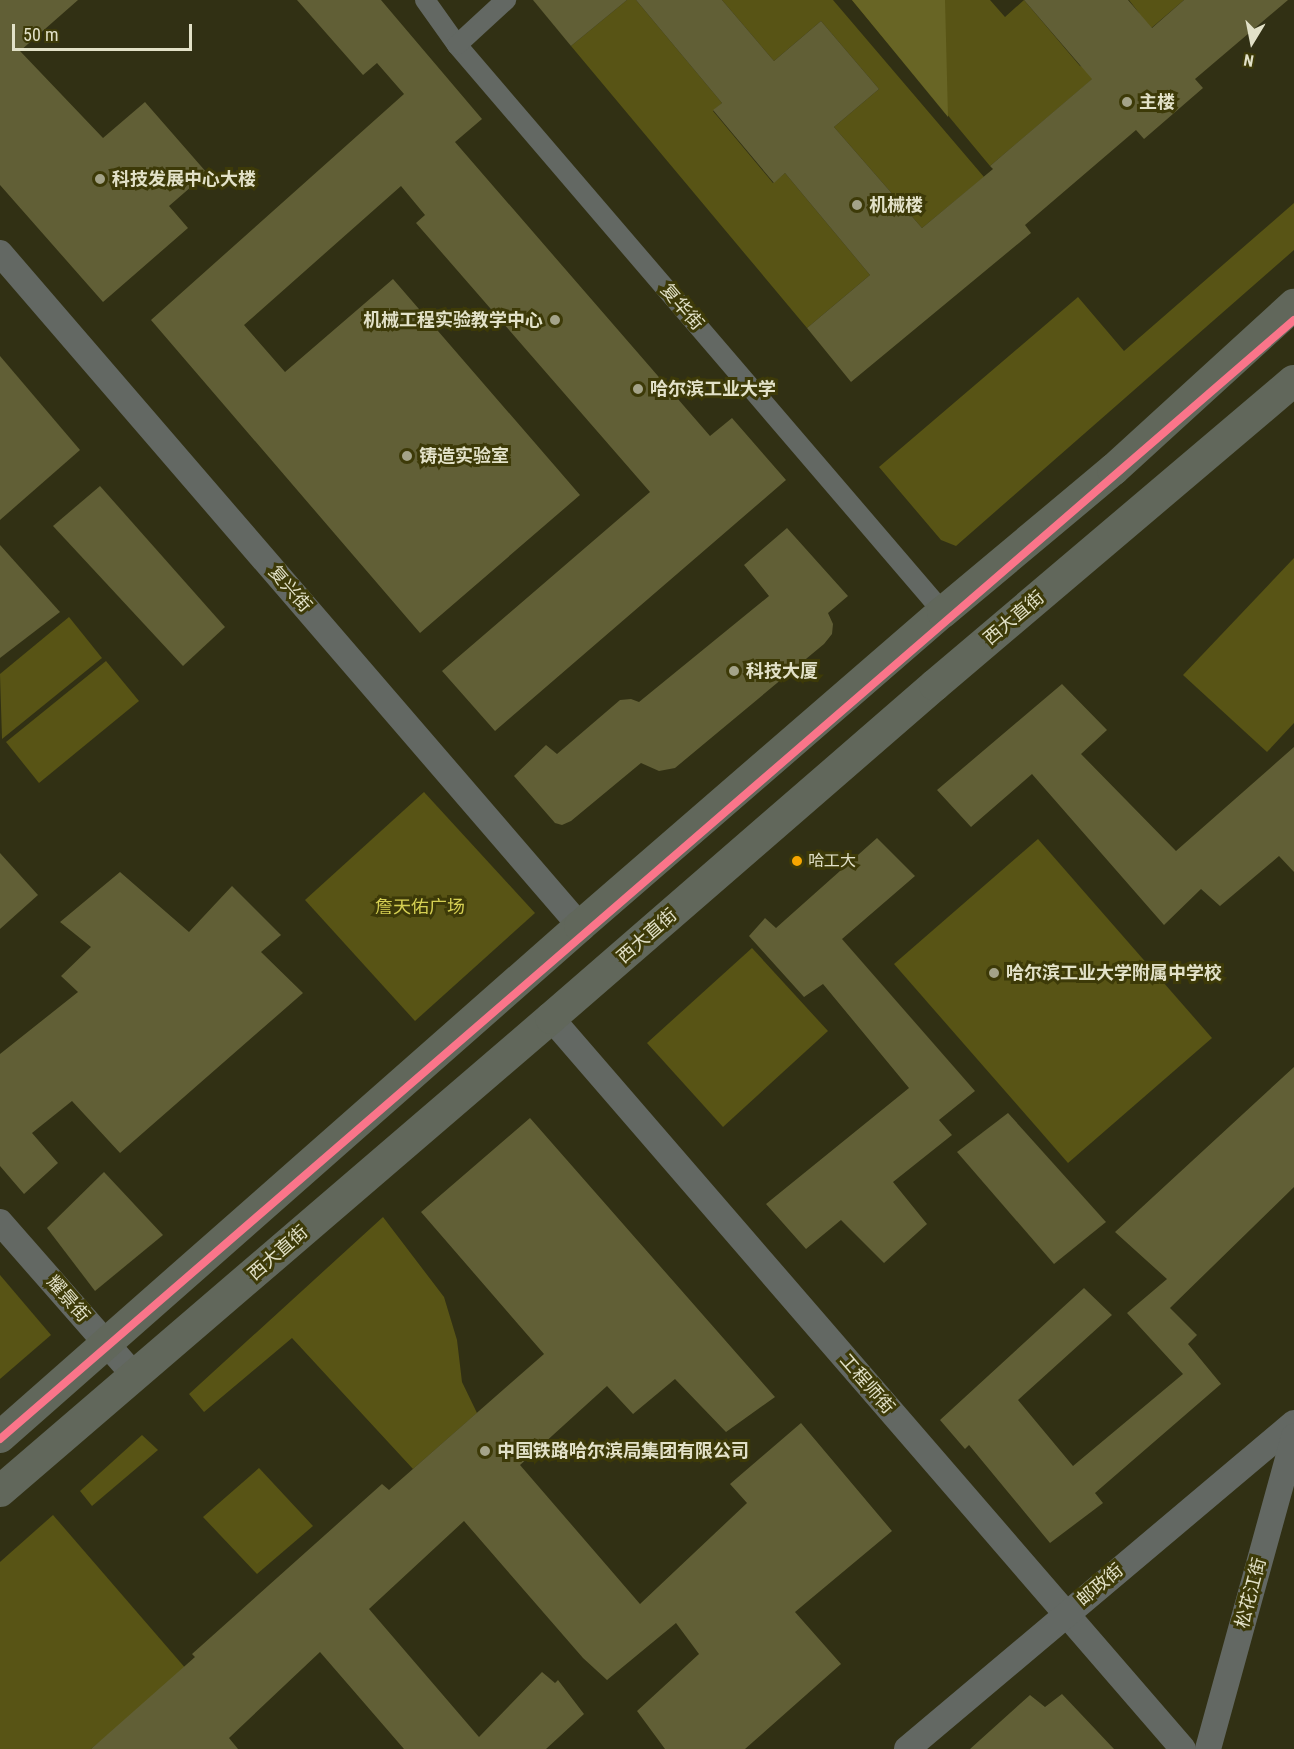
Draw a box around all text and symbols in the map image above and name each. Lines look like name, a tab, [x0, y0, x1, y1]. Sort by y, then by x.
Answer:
scale bar	[15, 12, 195, 50]
north arrow	[1222, 12, 1282, 72]
text: 50 m	[23, 24, 58, 45]
text: N	[1242, 50, 1255, 70]
place label: 主楼	[1139, 91, 1175, 113]
marker: 主楼	[1120, 95, 1134, 109]
place label: 科技发展中心大楼	[112, 168, 256, 190]
marker: 科技发展中心大楼	[93, 172, 107, 186]
place label: 机械楼	[869, 194, 923, 216]
marker: 机械楼	[850, 198, 864, 212]
street label: 复华街	[656, 280, 708, 334]
place label: 机械工程实验教学中心	[363, 309, 543, 331]
marker: 机械工程实验教学中心	[548, 313, 562, 327]
place label: 哈尔滨工业大学	[650, 378, 776, 400]
marker: 哈尔滨工业大学	[631, 382, 645, 396]
place label: 铸造实验室	[419, 445, 509, 467]
marker: 铸造实验室	[400, 449, 414, 463]
street label: 复兴街	[264, 562, 316, 616]
street label: 西大直街	[979, 587, 1049, 649]
place label: 科技大厦	[746, 660, 818, 682]
marker: 科技大厦	[727, 664, 741, 678]
place label: 哈工大	[808, 851, 856, 871]
marker: 哈工大	[791, 855, 803, 867]
park label: 詹天佑广场	[375, 896, 465, 918]
street label: 西大直街	[613, 904, 681, 968]
place label: 哈尔滨工业大学附属中学校	[1006, 962, 1222, 984]
marker: 哈尔滨工业大学附属中学校	[987, 966, 1001, 980]
street label: 西大直街	[244, 1221, 312, 1285]
street label: 耀景街	[42, 1272, 94, 1326]
street label: 工程师街	[835, 1350, 899, 1418]
place label: 中国铁路哈尔滨局集团有限公司	[497, 1440, 749, 1462]
marker: 中国铁路哈尔滨局集团有限公司	[478, 1444, 492, 1458]
street label: 松花江街	[1231, 1555, 1271, 1631]
street label: 邮政街	[1072, 1559, 1128, 1611]

